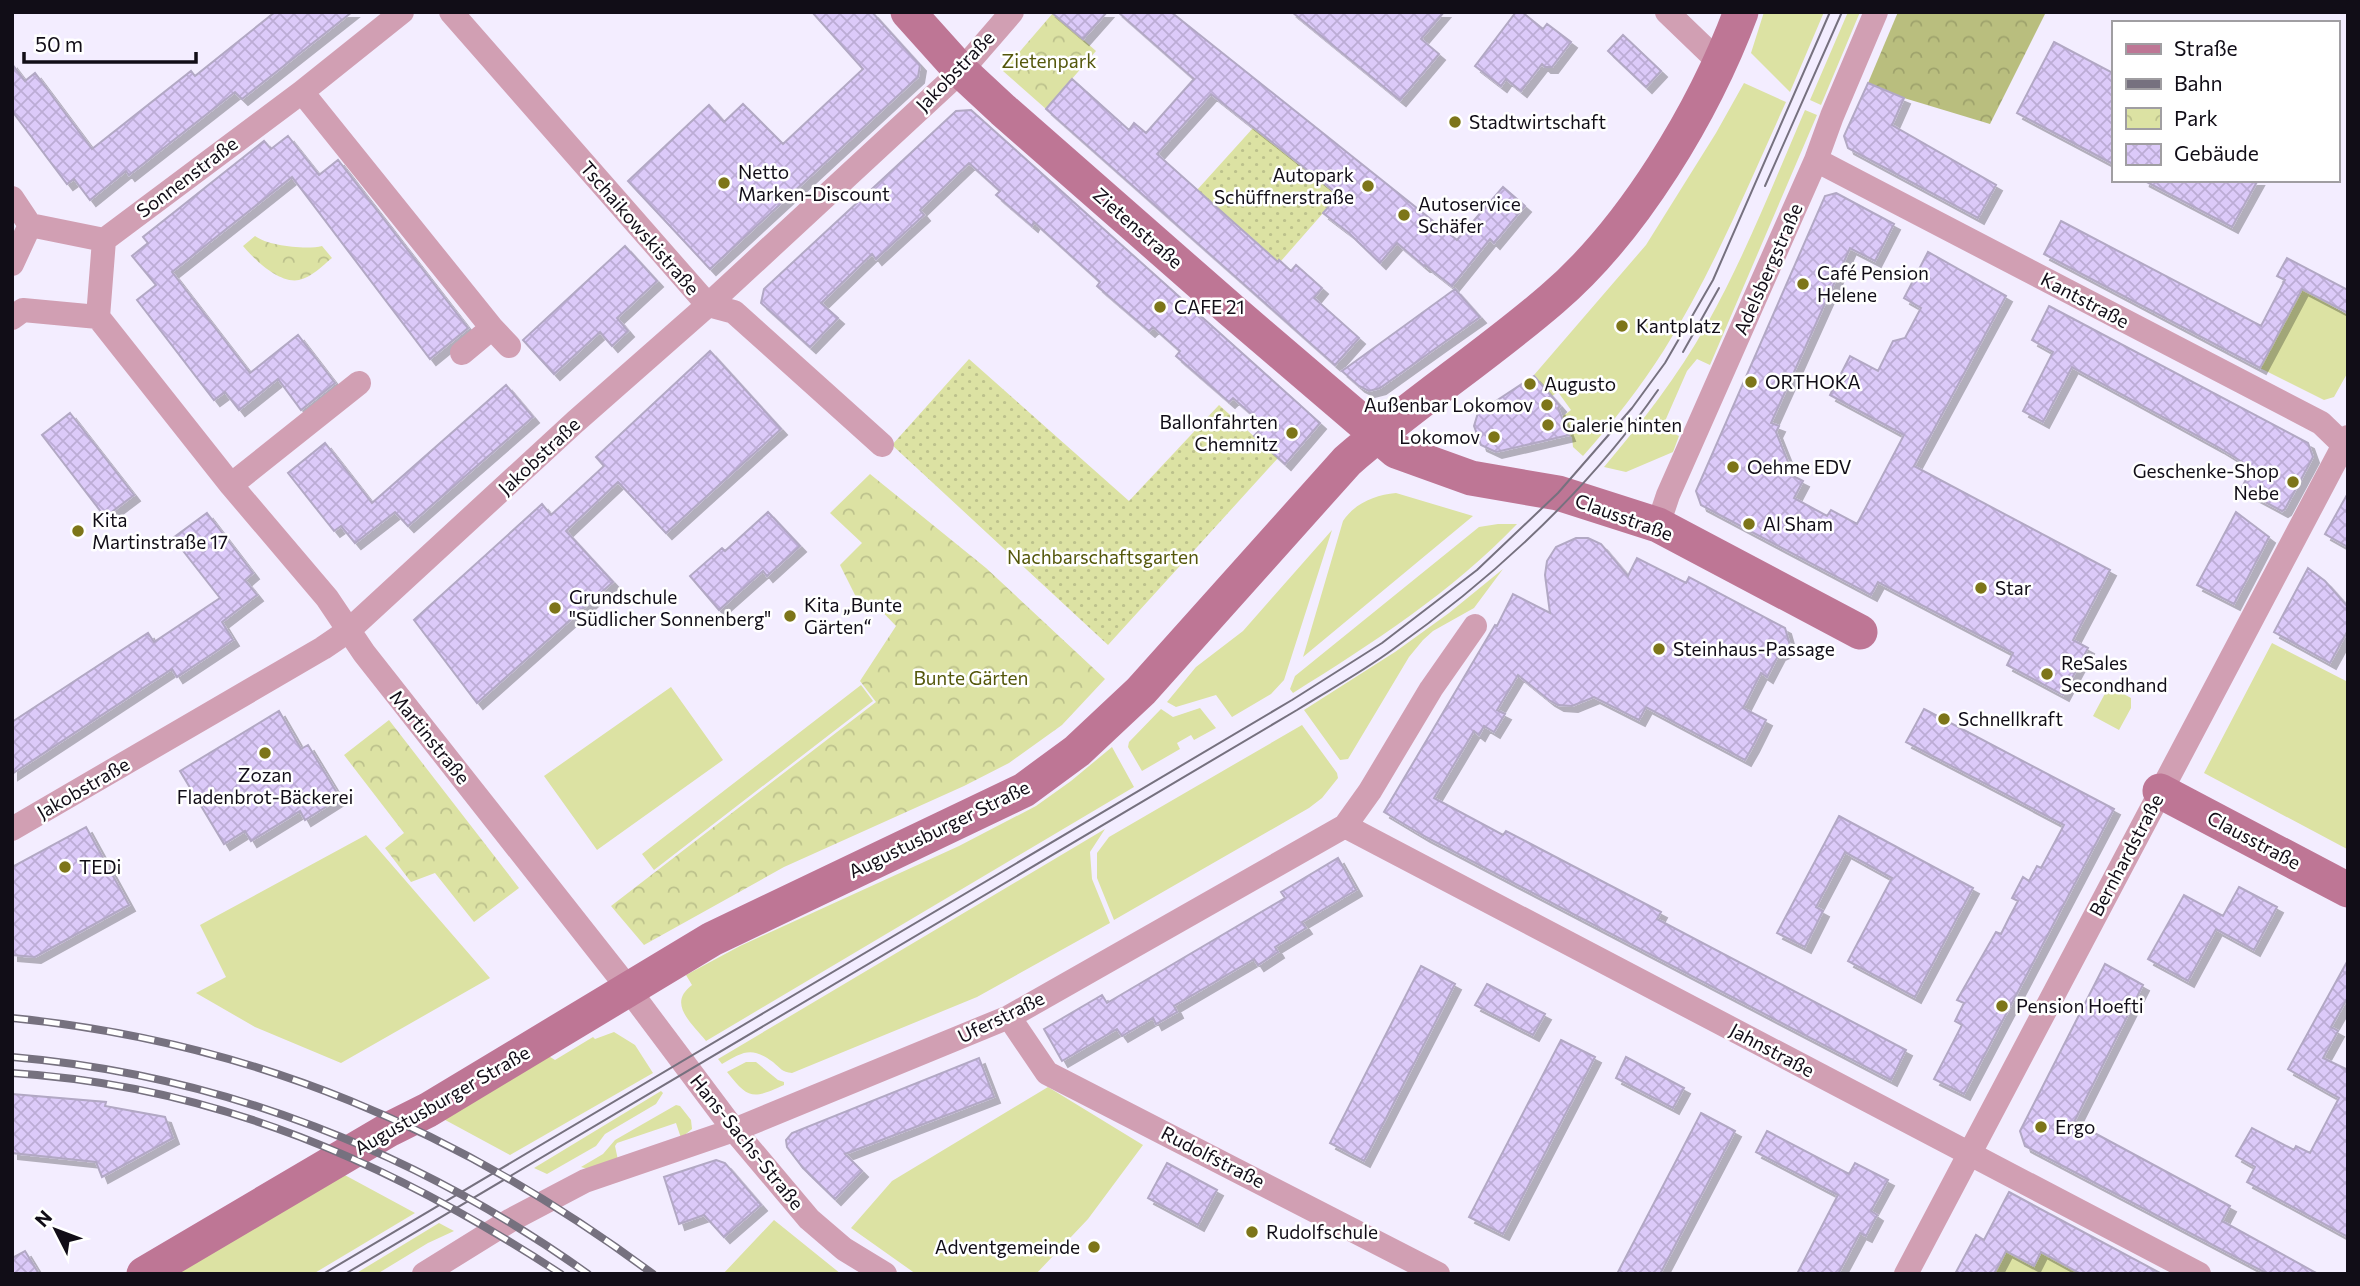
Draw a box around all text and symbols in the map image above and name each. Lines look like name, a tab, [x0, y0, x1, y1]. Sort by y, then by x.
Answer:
scale bar	[24, 21, 196, 65]
legend	[2112, 21, 2339, 182]
street label: Jakobstraße	[911, 26, 999, 116]
text: 50 m	[35, 31, 83, 56]
text: Straße	[2174, 35, 2238, 60]
park label: Zietenpark	[1001, 49, 1097, 72]
text: Bahn	[2174, 70, 2223, 95]
text: Park	[2174, 105, 2218, 130]
place label: Stadtwirtschaft	[1469, 110, 1606, 133]
marker: Stadtwirtschaft	[1447, 114, 1463, 130]
street label: Sonnenstraße	[132, 131, 242, 222]
text: Gebäude	[2174, 140, 2259, 165]
street label: Tschaikowskistraße	[576, 156, 705, 299]
place label: Netto Marken-Discount	[738, 160, 890, 205]
place label: Autopark Schüffnerstraße	[1214, 163, 1354, 208]
marker: Netto Marken-Discount	[716, 175, 732, 191]
marker: Autopark Schüffnerstraße	[1360, 178, 1376, 194]
street label: Zietenstraße	[1089, 182, 1188, 273]
place label: Autoservice Schäfer	[1418, 192, 1521, 237]
street label: Adelsbergstraße	[1728, 199, 1807, 338]
marker: Autoservice Schäfer	[1396, 207, 1412, 223]
place label: Café Pension Helene	[1817, 261, 1929, 306]
street label: Kantstraße	[2037, 267, 2133, 332]
marker: Café Pension Helene	[1795, 276, 1811, 292]
place label: CAFE 21	[1174, 295, 1245, 318]
marker: CAFE 21	[1152, 299, 1168, 315]
place label: Kantplatz	[1636, 314, 1721, 337]
marker: Kantplatz	[1614, 318, 1630, 334]
place label: ORTHOKA	[1765, 370, 1861, 393]
place label: Augusto	[1544, 372, 1616, 395]
marker: ORTHOKA	[1743, 374, 1759, 390]
marker: Augusto	[1522, 376, 1538, 392]
place label: Außenbar Lokomov	[1364, 393, 1533, 416]
marker: Außenbar Lokomov	[1539, 397, 1555, 413]
place label: Ballonfahrten Chemnitz	[1160, 410, 1278, 455]
street label: Jakobstraße	[493, 412, 584, 499]
place label: Galerie hinten	[1562, 413, 1682, 436]
marker: Galerie hinten	[1540, 417, 1556, 433]
marker: Ballonfahrten Chemnitz	[1284, 425, 1300, 441]
place label: Lokomov	[1399, 425, 1480, 448]
marker: Lokomov	[1486, 429, 1502, 445]
place label: Oehme EDV	[1747, 455, 1852, 478]
marker: Oehme EDV	[1725, 459, 1741, 475]
place label: Geschenke-Shop Nebe	[2133, 459, 2279, 504]
marker: Geschenke-Shop Nebe	[2285, 474, 2301, 490]
street label: Clausstraße	[1572, 488, 1676, 545]
place label: Kita Martinstraße 17	[92, 508, 228, 553]
place label: Al Sham	[1763, 512, 1833, 535]
marker: Al Sham	[1741, 516, 1757, 532]
marker: Kita Martinstraße 17	[70, 523, 86, 539]
park label: Nachbarschaftsgarten	[1007, 545, 1199, 568]
place label: Star	[1995, 576, 2032, 599]
marker: Star	[1973, 580, 1989, 596]
place label: Grundschule "Südlicher Sonnenberg"	[569, 585, 771, 630]
place label: Kita „Bunte Gärten“	[804, 593, 902, 638]
marker: Grundschule "Südlicher Sonnenberg"	[547, 600, 563, 616]
marker: Kita „Bunte Gärten“	[782, 608, 798, 624]
place label: Steinhaus-Passage	[1673, 637, 1835, 660]
marker: Steinhaus-Passage	[1651, 641, 1667, 657]
place label: ReSales Secondhand	[2061, 651, 2167, 696]
park label: Bunte Gärten	[913, 666, 1029, 689]
marker: ReSales Secondhand	[2039, 666, 2055, 682]
street label: Martinstraße	[385, 685, 475, 788]
place label: Schnellkraft	[1958, 707, 2063, 730]
marker: Schnellkraft	[1936, 711, 1952, 727]
marker: Zozan Fladenbrot-Bäckerei	[257, 745, 273, 761]
street label: Jakobstraße	[32, 752, 133, 823]
place label: Zozan Fladenbrot-Bäckerei	[177, 763, 353, 808]
street label: Augustusburger Straße	[845, 775, 1033, 882]
street label: Bernhardstraße	[2084, 790, 2167, 920]
street label: Clausstraße	[2204, 805, 2305, 874]
place label: TEDi	[79, 855, 121, 878]
marker: TEDi	[57, 859, 73, 875]
street label: Uferstraße	[954, 986, 1048, 1047]
place label: Pension Hoefti	[2016, 994, 2144, 1017]
marker: Pension Hoefti	[1994, 998, 2010, 1014]
street label: Jahnstraße	[1726, 1018, 1818, 1081]
street label: Augustusburger Straße	[350, 1040, 533, 1159]
street label: Hans-Sachs-Straße	[686, 1069, 809, 1214]
place label: Ergo	[2055, 1115, 2095, 1138]
marker: Ergo	[2033, 1119, 2049, 1135]
street label: Rudolfstraße	[1158, 1121, 1269, 1192]
north arrow	[21, 1195, 91, 1265]
text: N	[30, 1205, 56, 1231]
place label: Rudolfschule	[1266, 1220, 1378, 1243]
marker: Rudolfschule	[1244, 1224, 1260, 1240]
place label: Adventgemeinde	[935, 1235, 1080, 1258]
marker: Adventgemeinde	[1086, 1239, 1102, 1255]

